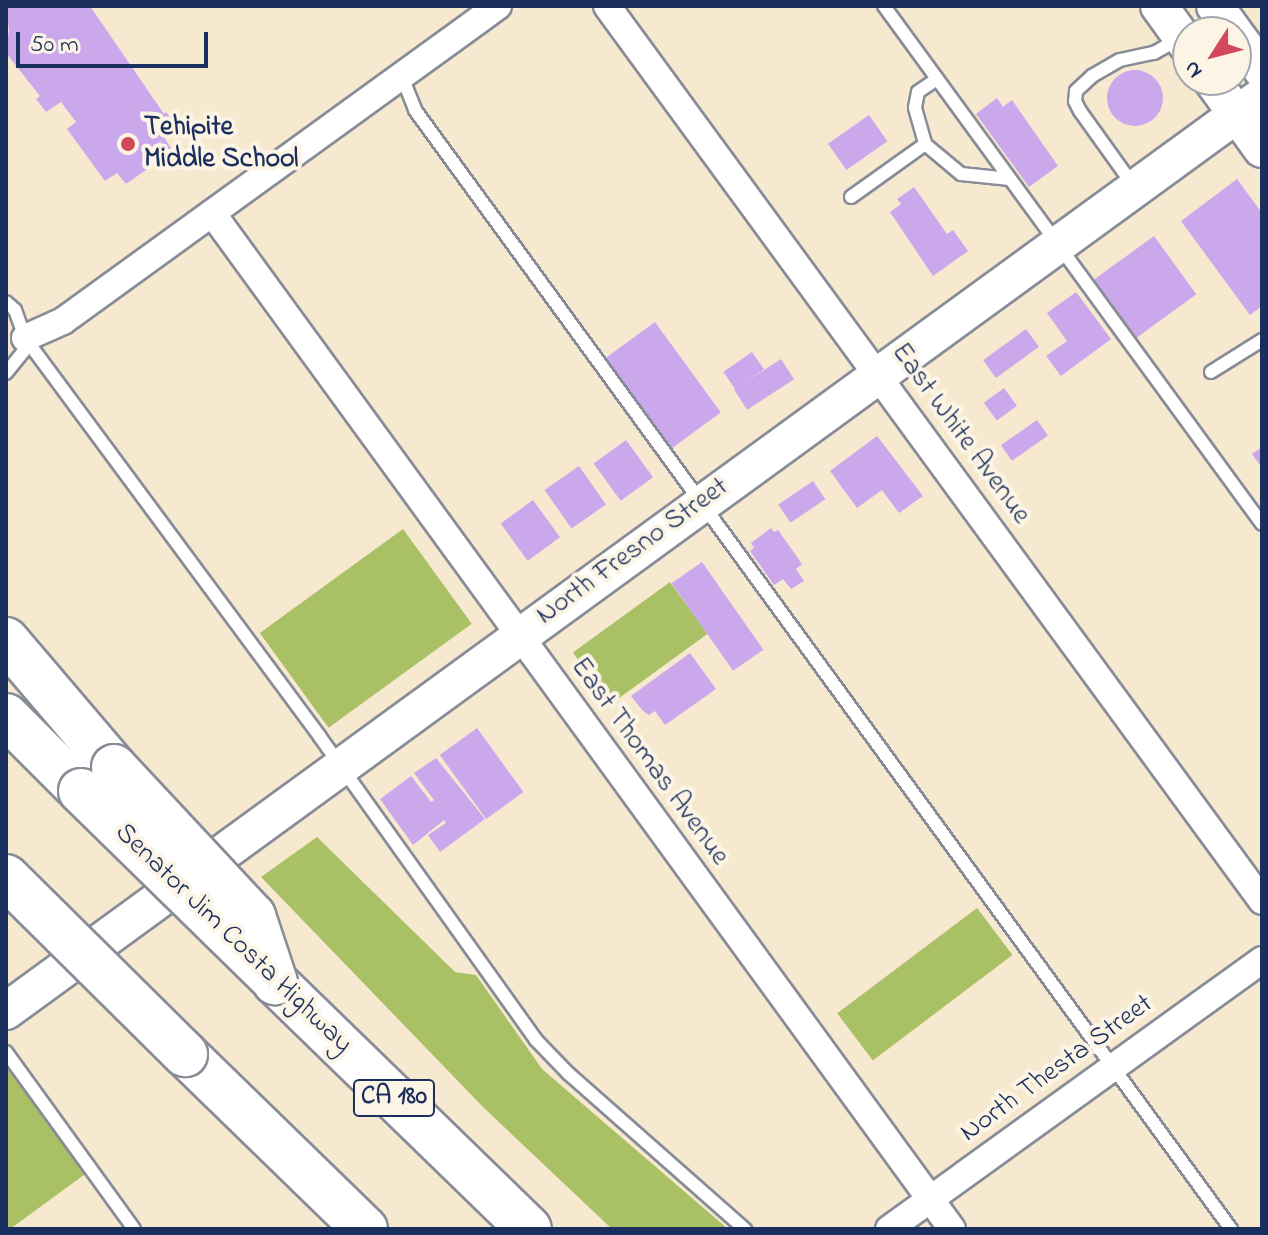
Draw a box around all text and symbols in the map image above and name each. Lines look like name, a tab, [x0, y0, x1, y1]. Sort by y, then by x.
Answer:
scale bar	[20, 16, 212, 66]
north arrow	[1172, 16, 1252, 96]
text: 50 m	[30, 28, 79, 63]
text: N	[1177, 54, 1212, 84]
place label: Tehipite Middle School	[144, 111, 298, 177]
marker: Tehipite Middle School	[119, 135, 137, 153]
street label: East White Avenue	[883, 337, 1037, 531]
street label: North Fresno Street	[530, 471, 736, 633]
street label: East Thomas Avenue	[562, 652, 736, 872]
street label: Senator Jim Costa Highway	[107, 817, 359, 1061]
street label: North Thesta Street	[954, 988, 1160, 1150]
road number: CA 180	[352, 1076, 436, 1120]

